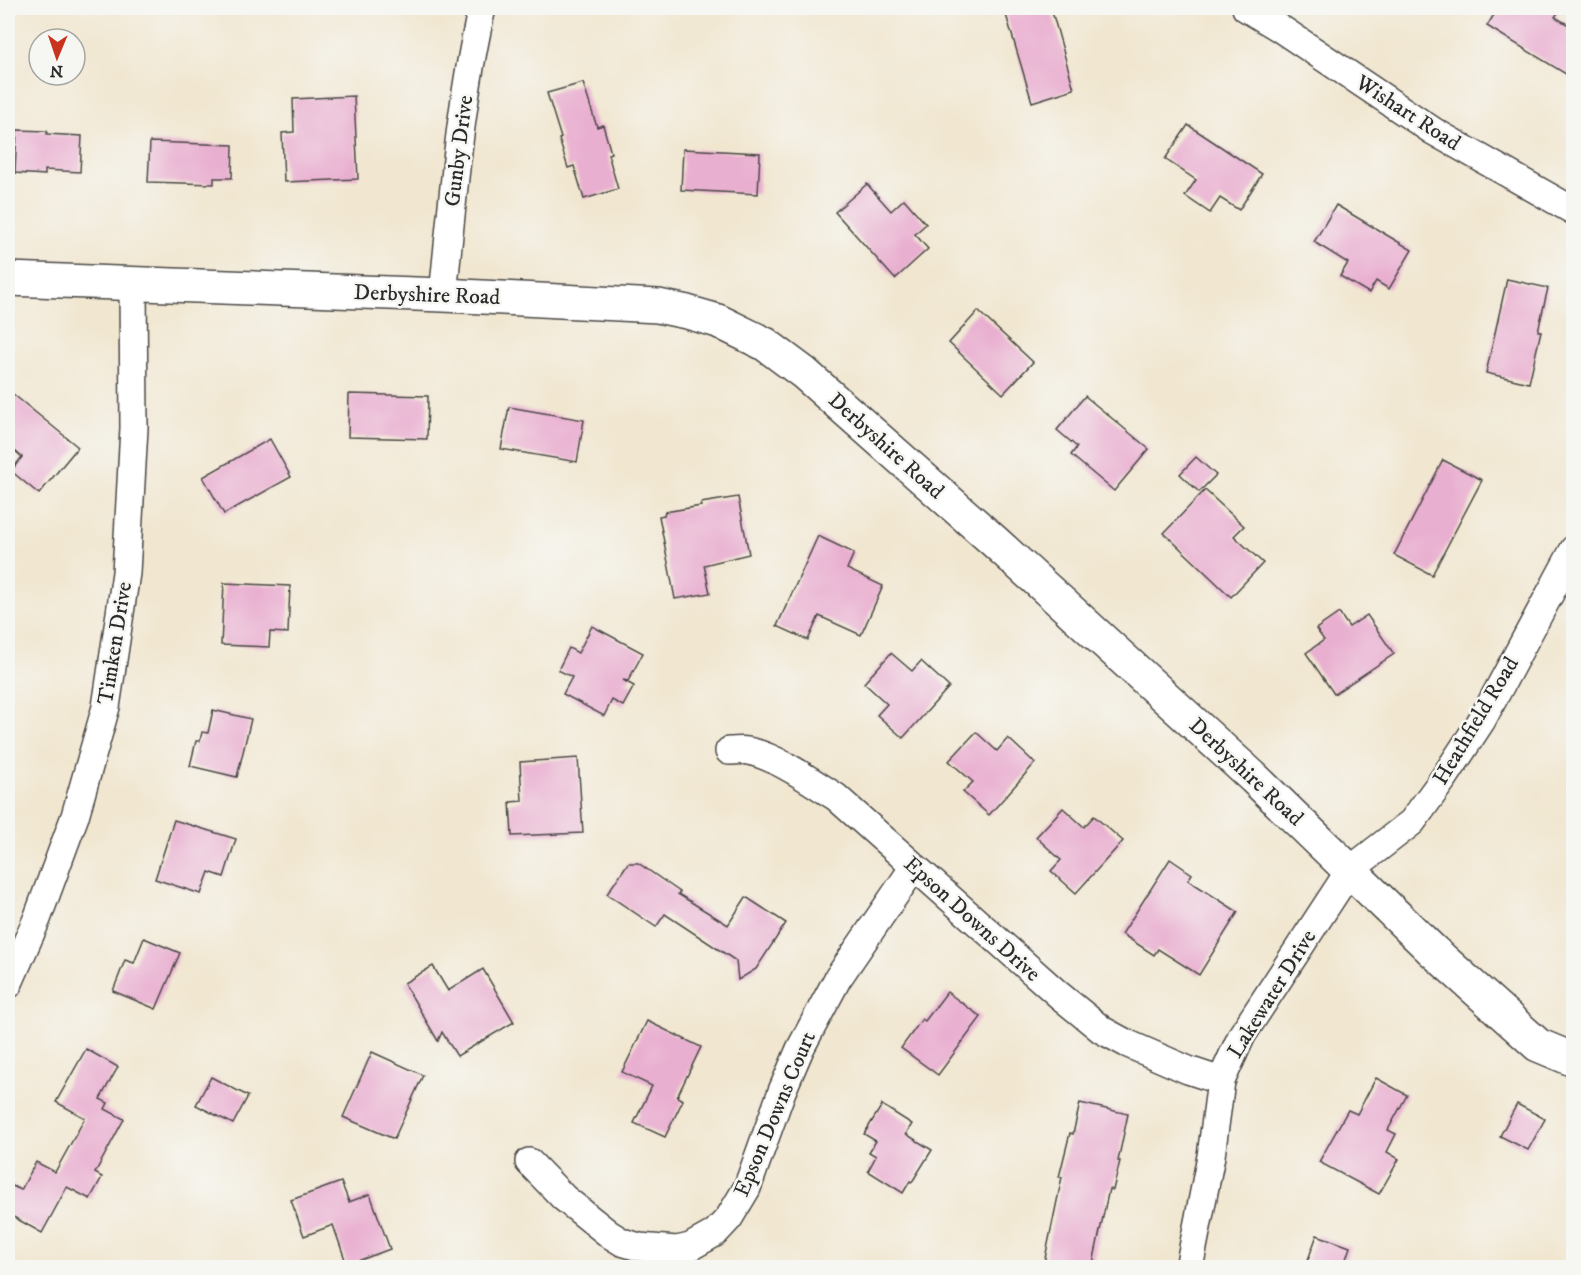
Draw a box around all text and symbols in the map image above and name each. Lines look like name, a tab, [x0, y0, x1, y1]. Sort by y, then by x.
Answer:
north arrow	[27, 27, 87, 87]
text: N	[50, 61, 63, 81]
street label: Wishart Road	[1350, 69, 1465, 157]
street label: Gunby Drive	[439, 94, 479, 208]
street label: Derbyshire Road	[353, 279, 501, 311]
street label: Derbyshire Road	[823, 387, 950, 505]
street label: Timken Drive	[92, 580, 138, 706]
street label: Heathfield Road	[1427, 652, 1525, 790]
street label: Derbyshire Road	[1183, 712, 1309, 832]
street label: Epson Downs Drive	[898, 851, 1046, 987]
street label: Lakewater Drive	[1222, 925, 1322, 1063]
street label: Epson Downs Court	[728, 1027, 822, 1201]

